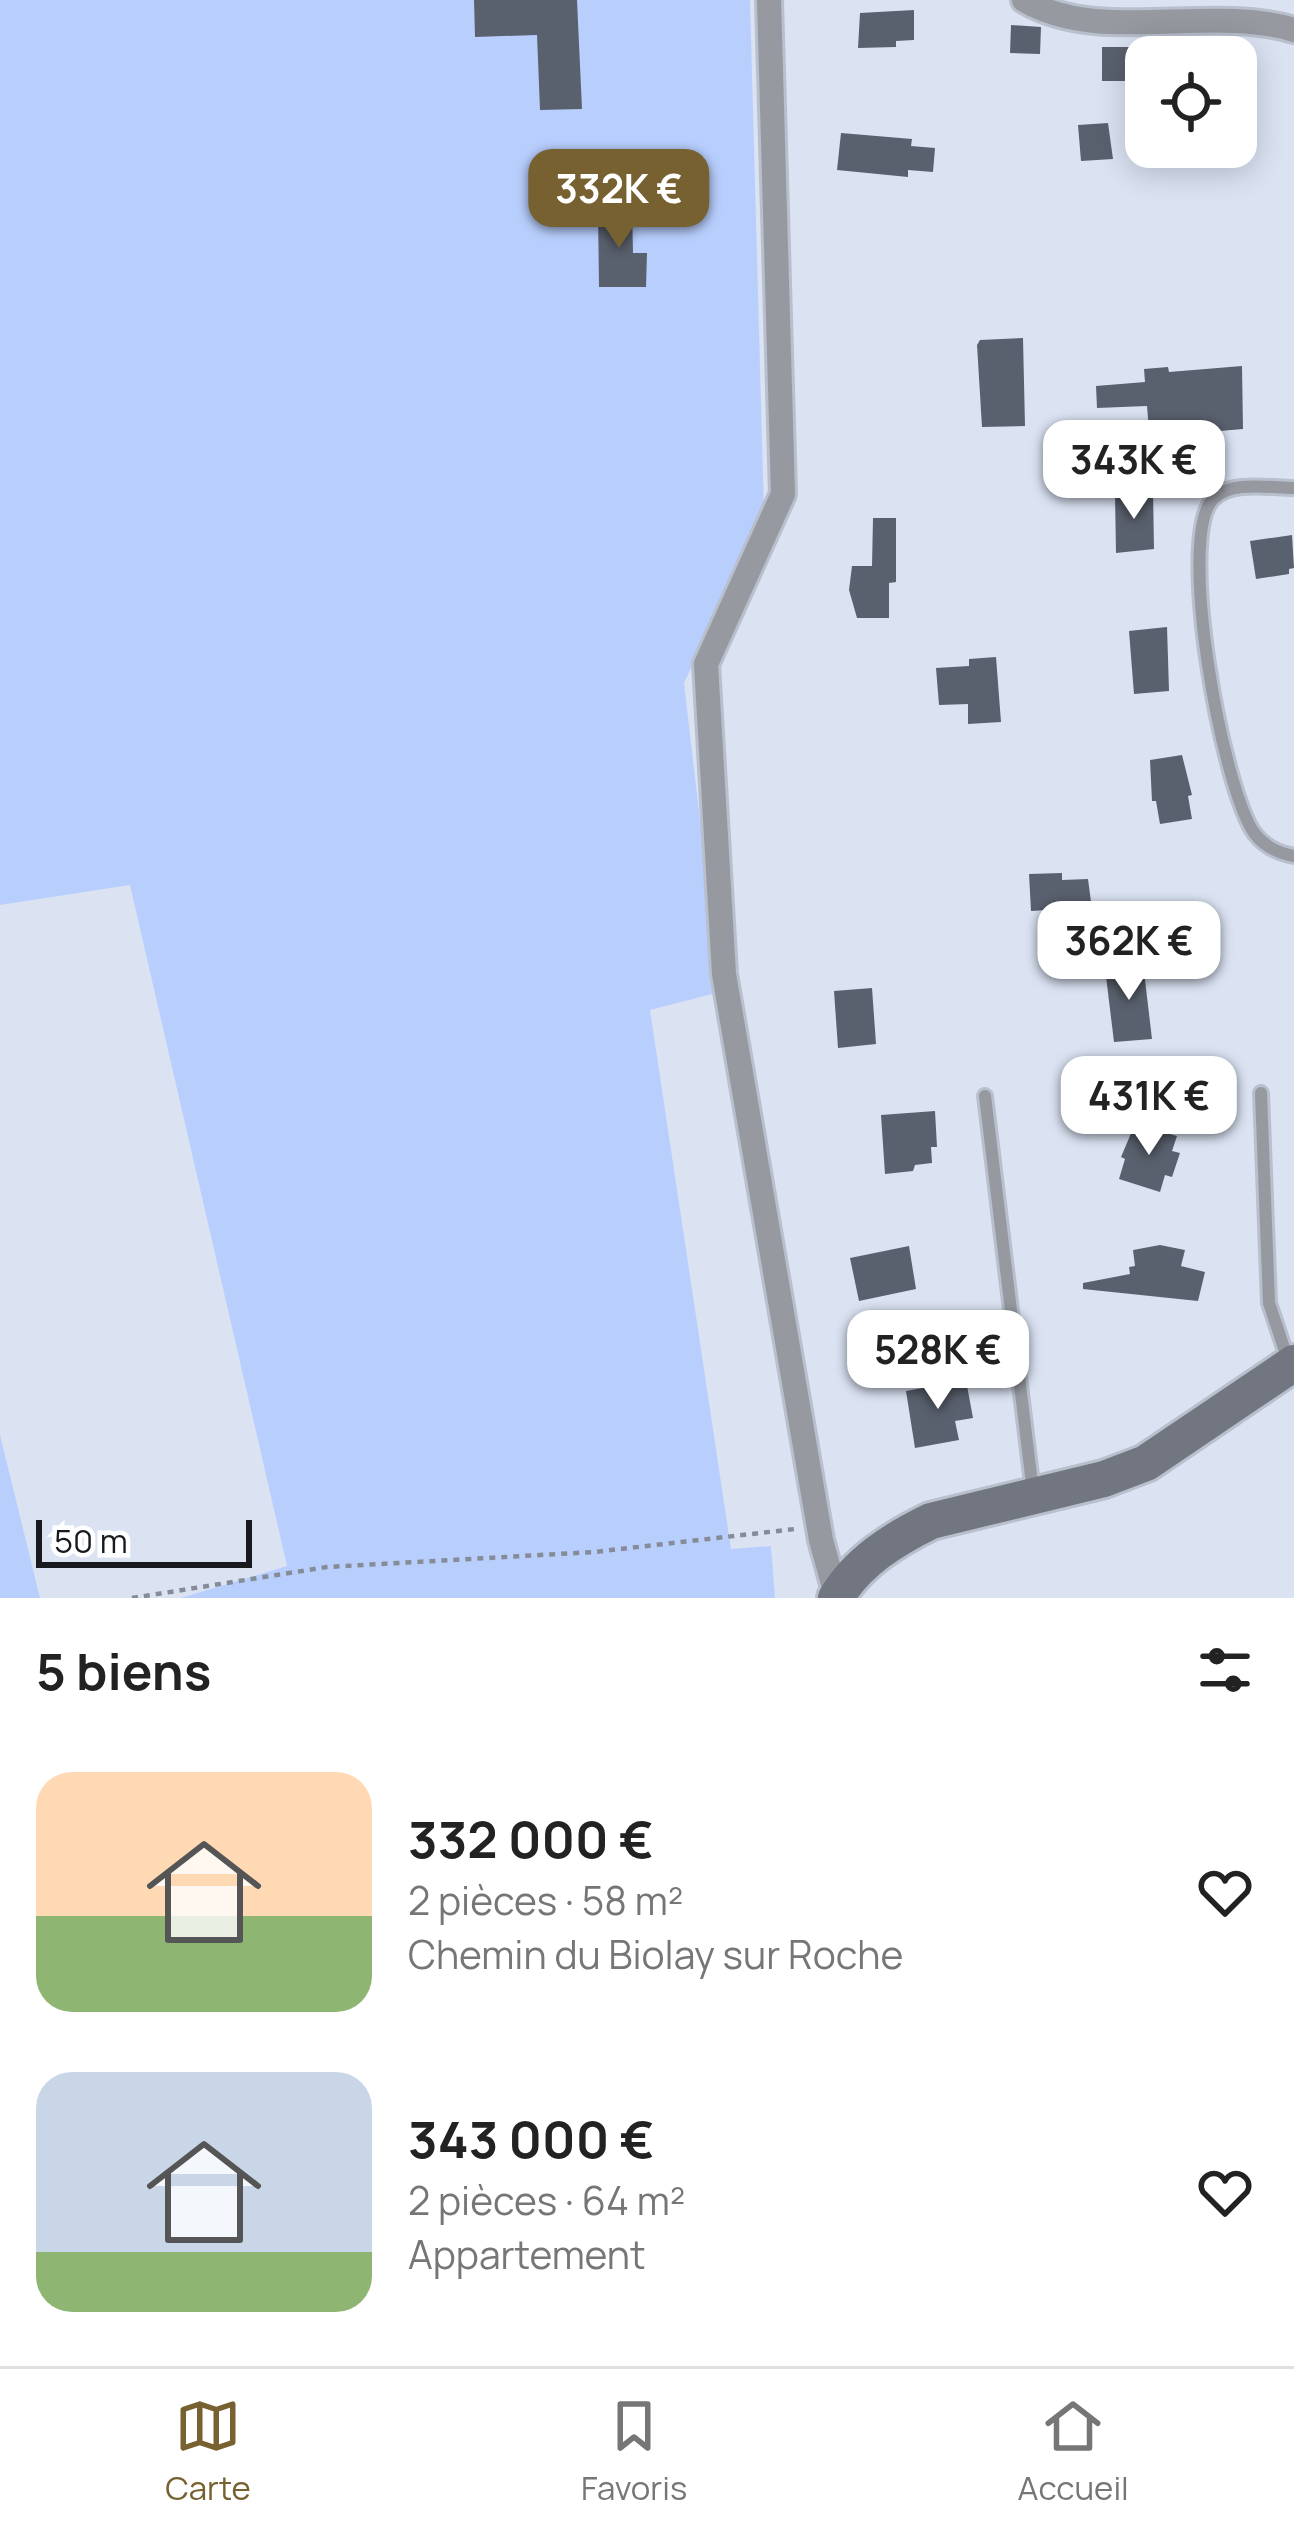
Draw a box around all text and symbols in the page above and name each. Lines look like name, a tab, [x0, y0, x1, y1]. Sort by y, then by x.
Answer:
map controls	[1125, 36, 1257, 168]
button: locate	[1125, 36, 1257, 168]
pin: 332K €	[521, 149, 717, 251]
text: 332K €	[555, 161, 683, 215]
pin: 343K €	[1036, 420, 1232, 522]
text: 343K €	[1070, 432, 1198, 486]
pin: 362K €	[1031, 901, 1227, 1003]
text: 362K €	[1064, 913, 1194, 967]
pin: 431K €	[1051, 1056, 1247, 1158]
text: 431K €	[1088, 1068, 1210, 1122]
pin: 528K €	[840, 1310, 1036, 1412]
text: 528K €	[874, 1322, 1002, 1376]
scale bar	[36, 1514, 252, 1567]
text: 50 m	[54, 1518, 128, 1563]
text: 5 biens	[36, 1636, 211, 1705]
icon: filters	[1192, 1637, 1258, 1703]
text: 332 000 €	[408, 1804, 654, 1873]
icon: home	[132, 1820, 276, 1964]
icon: heart	[1192, 1859, 1258, 1925]
text: 2 pièces · 58 m²	[408, 1873, 683, 1927]
text: Chemin du Biolay sur Roche	[408, 1927, 903, 1981]
text: 343 000 €	[408, 2104, 654, 2173]
icon: home	[132, 2120, 276, 2264]
icon: heart	[1192, 2159, 1258, 2225]
text: 2 pièces · 64 m²	[408, 2173, 685, 2227]
text: Appartement	[408, 2227, 646, 2281]
tab: Carte	[165, 2393, 251, 2510]
tab: Favoris	[581, 2393, 687, 2510]
tab: Accueil	[1018, 2393, 1129, 2510]

